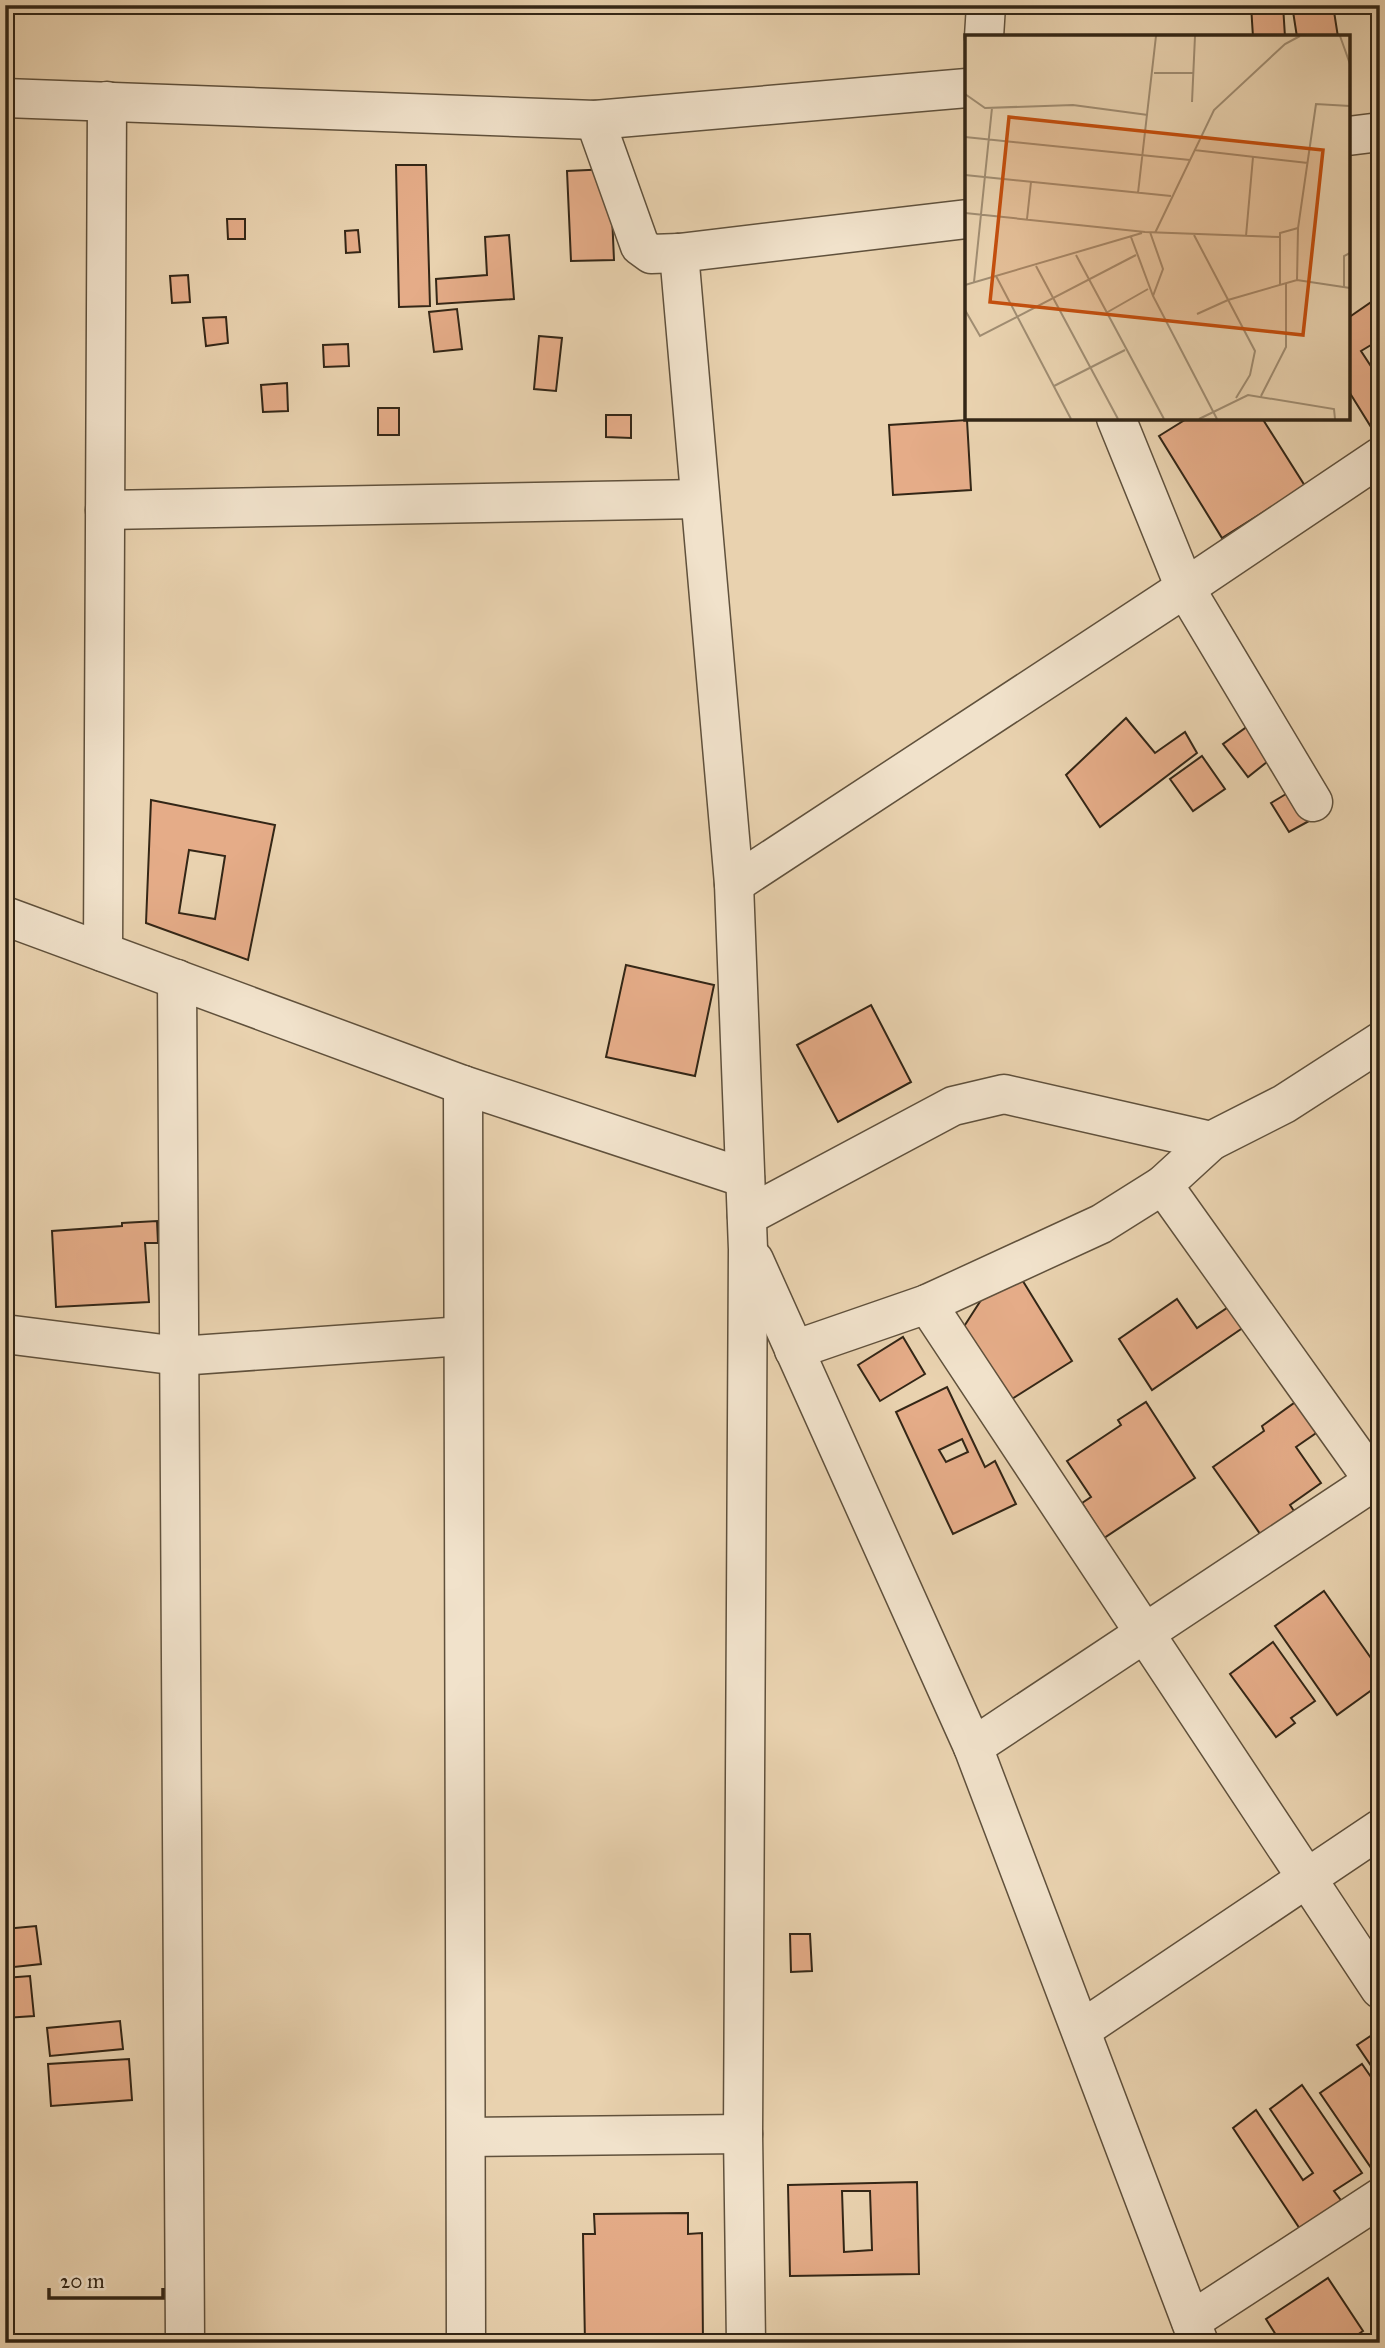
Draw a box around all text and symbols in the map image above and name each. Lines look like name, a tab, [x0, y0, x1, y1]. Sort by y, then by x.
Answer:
inset map	[965, 35, 1350, 420]
scale bar	[49, 2257, 163, 2301]
text: 20 m	[60, 2268, 105, 2294]

